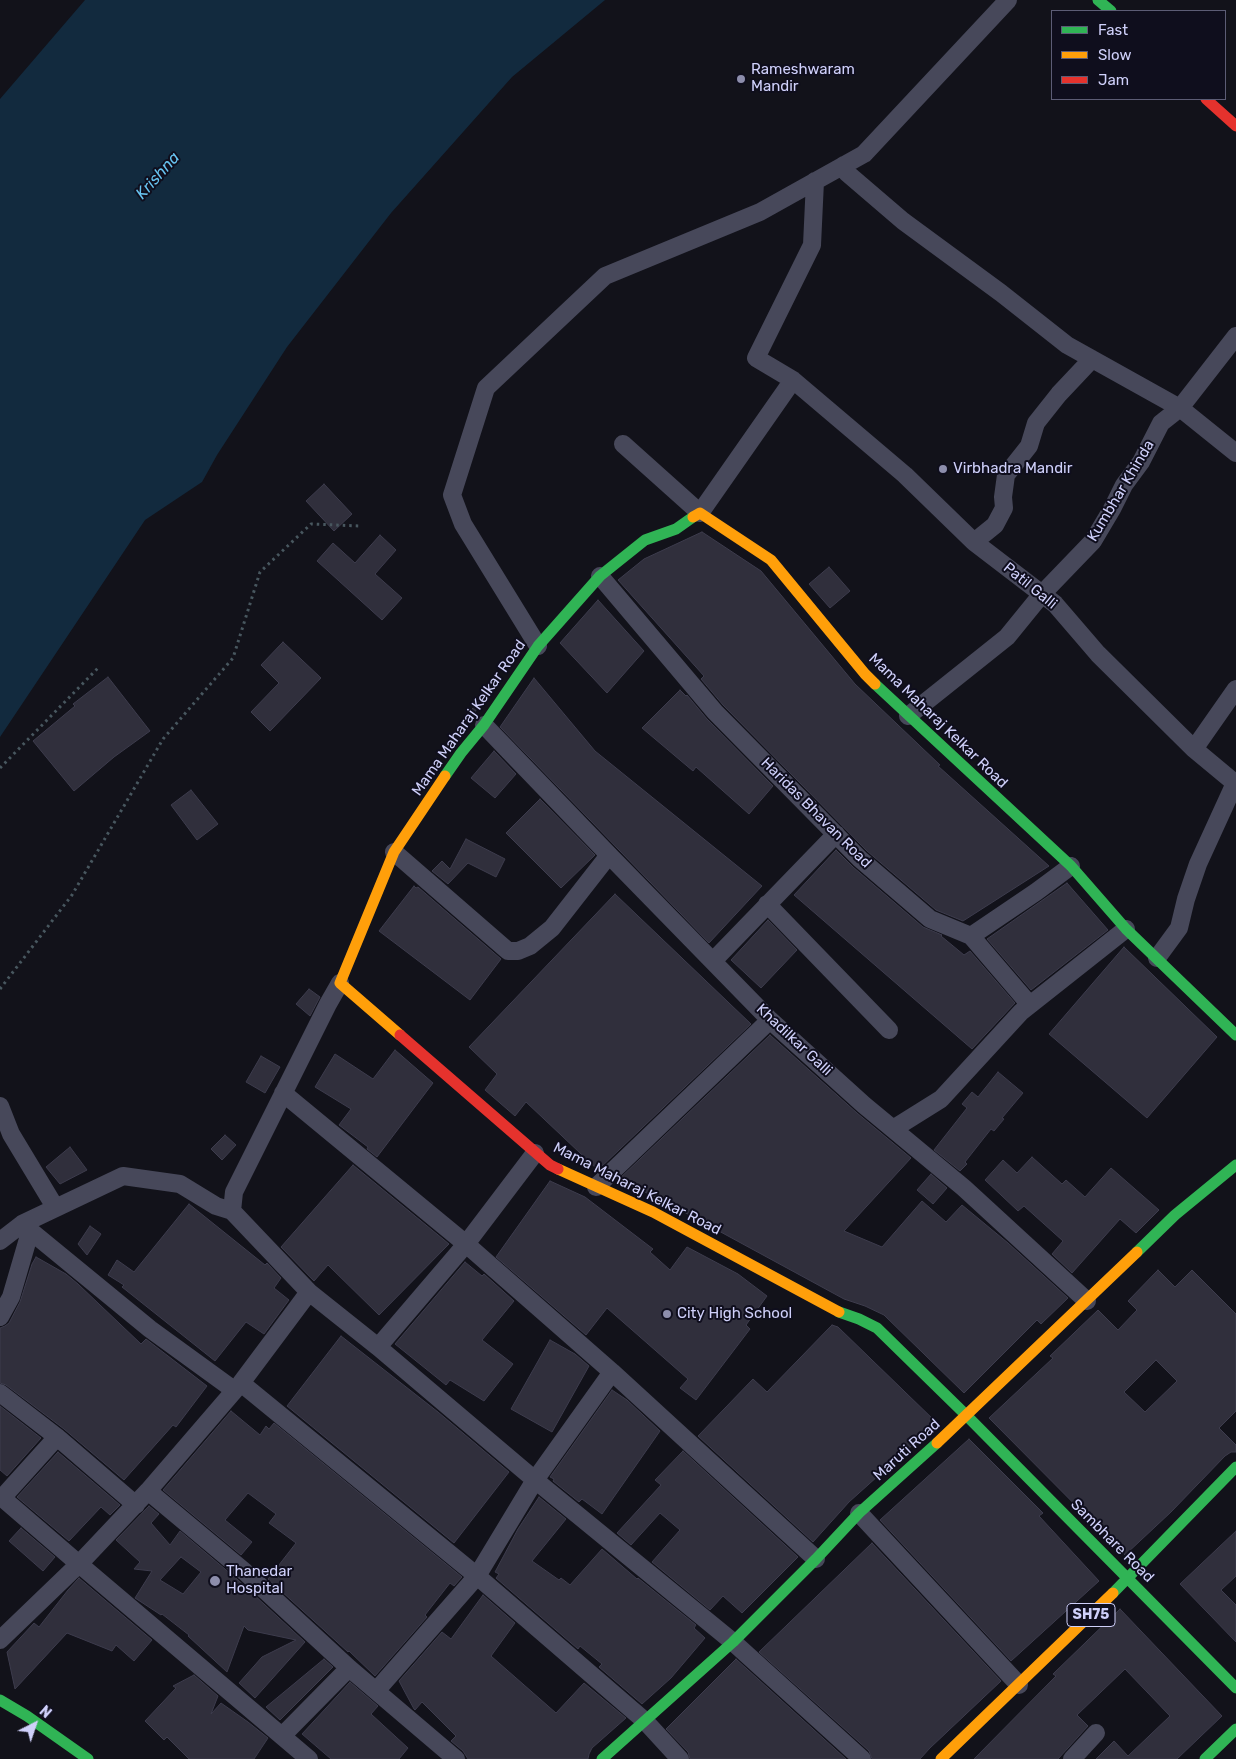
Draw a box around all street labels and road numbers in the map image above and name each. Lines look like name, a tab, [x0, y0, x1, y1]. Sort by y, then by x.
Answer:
street label: Kumbhar Khinda	[1084, 437, 1158, 545]
street label: Patil Galli	[999, 559, 1061, 613]
street label: Mama Maharaj Kelkar Road	[408, 637, 530, 799]
street label: Mama Maharaj Kelkar Road	[865, 650, 1011, 792]
street label: Haridas Bhavan Road	[757, 754, 875, 872]
street label: Khadilkar Galli	[752, 1000, 836, 1080]
street label: Mama Maharaj Kelkar Road	[550, 1139, 724, 1239]
street label: Maruti Road	[870, 1415, 944, 1485]
street label: Sambhare Road	[1067, 1496, 1157, 1586]
road number: SH75	[1067, 1604, 1115, 1626]

